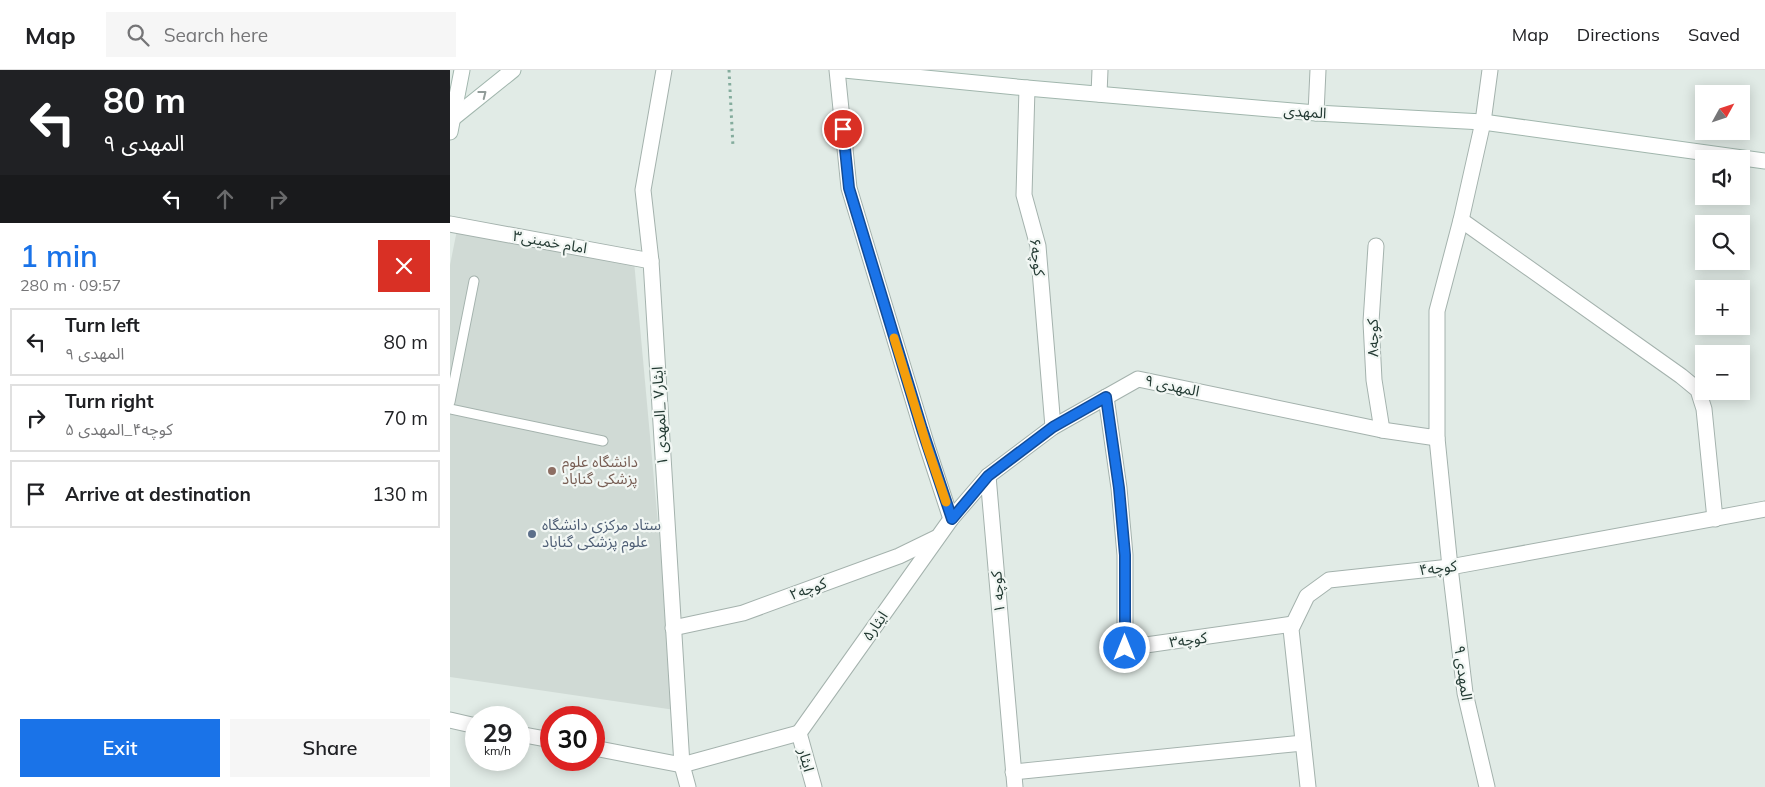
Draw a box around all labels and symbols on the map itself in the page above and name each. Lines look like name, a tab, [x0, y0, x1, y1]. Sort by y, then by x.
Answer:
north arrow	[1695, 85, 1750, 140]
one-way arrow	[477, 92, 486, 100]
street label: المهدی	[1283, 101, 1327, 122]
pin	[822, 108, 864, 150]
street label: امام خمینی۳	[511, 226, 589, 259]
street label: کوچه۶	[1024, 237, 1050, 278]
street label: کوچه۸	[1363, 318, 1383, 357]
street label: ایثار۷ _المهدی ۱	[647, 366, 672, 466]
street label: المهدی ۹	[1143, 370, 1201, 401]
place label: دانشگاه علوم پزشکی گناباد	[562, 452, 638, 489]
marker: دانشگاه علوم پزشکی گناباد	[546, 465, 558, 477]
place label: ستاد مرکزی دانشگاه علوم پزشکی گناباد	[542, 515, 661, 553]
marker: ستاد مرکزی دانشگاه علوم پزشکی گناباد	[526, 528, 538, 540]
street label: کوچه۴	[1418, 556, 1459, 580]
street label: کوچه ۱	[986, 569, 1010, 614]
street label: کوچه۲	[787, 573, 830, 605]
street label: ایثار۵	[858, 607, 892, 644]
position arrow	[1098, 621, 1150, 673]
street label: کوچه۳	[1168, 627, 1209, 653]
street label: المهدی ۹	[1450, 644, 1477, 702]
speed limit sign: 30	[540, 706, 605, 771]
street label: ایثار	[794, 745, 819, 774]

